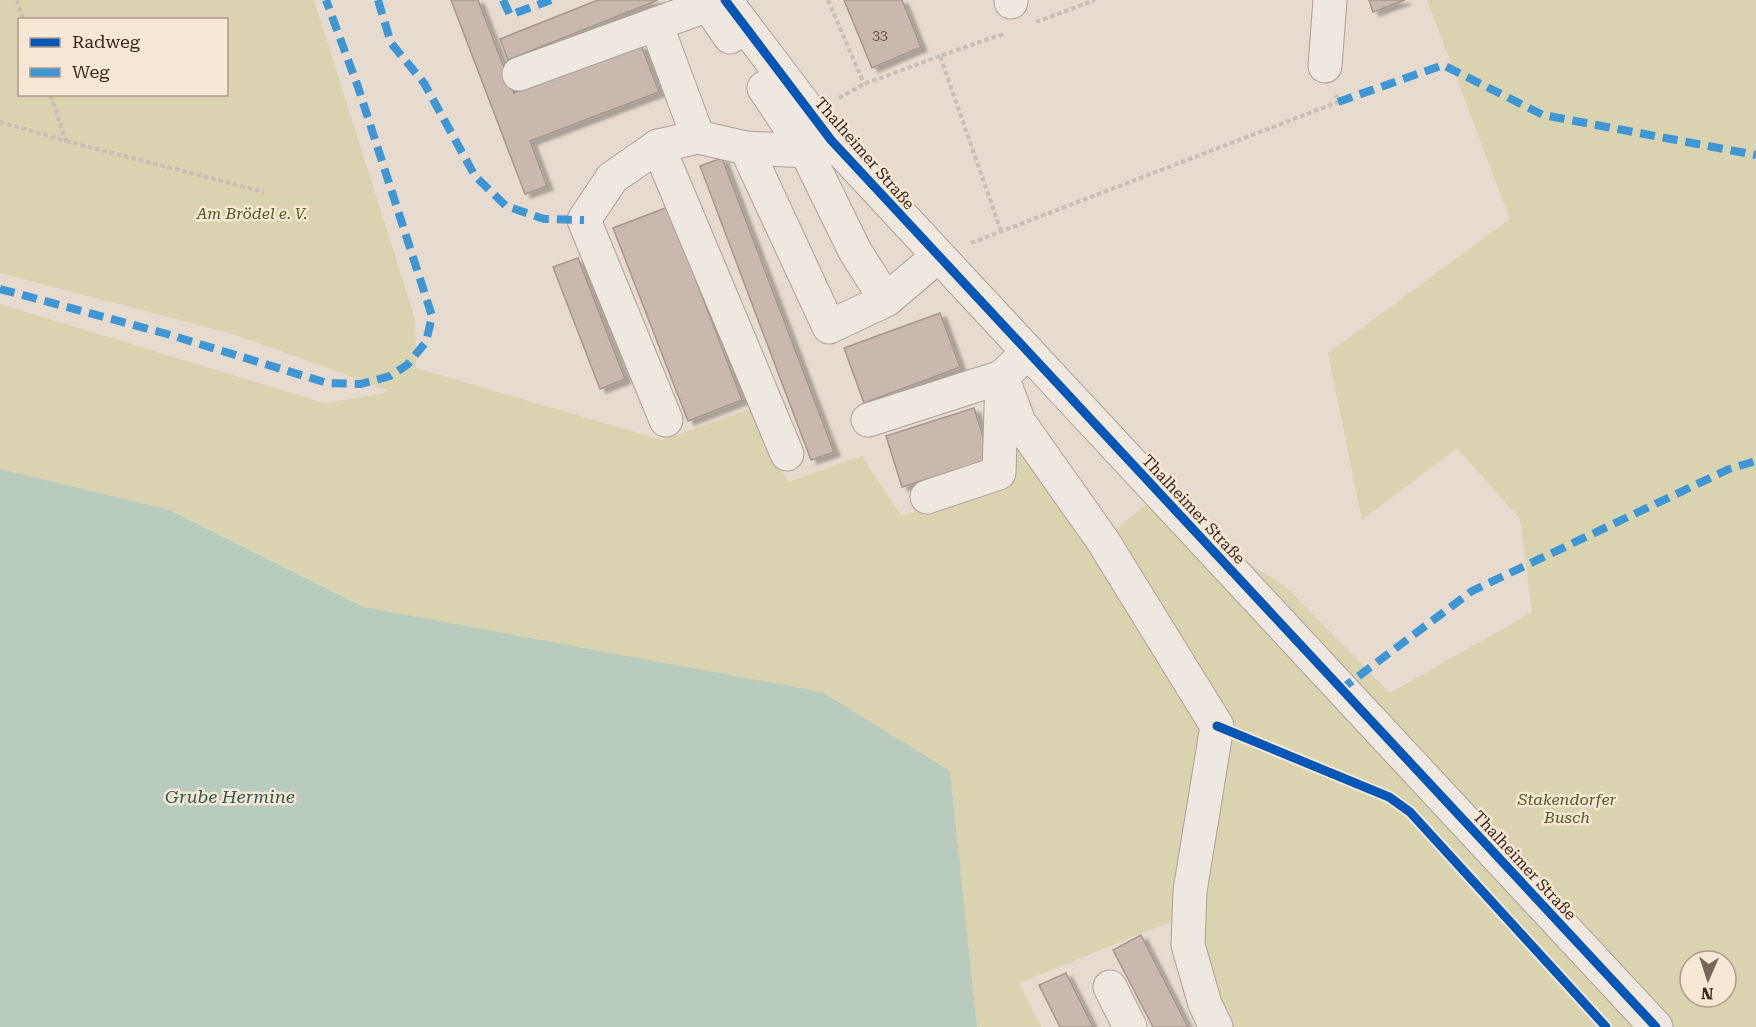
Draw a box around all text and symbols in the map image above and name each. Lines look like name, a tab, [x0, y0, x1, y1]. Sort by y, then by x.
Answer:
legend	[18, 18, 228, 96]
house number: 33	[872, 27, 888, 43]
text: Radweg	[72, 31, 141, 52]
text: Weg	[72, 61, 110, 82]
street label: Thalheimer Straße	[811, 93, 919, 214]
park label: Am Brödel e. V.	[196, 204, 307, 223]
street label: Thalheimer Straße	[1138, 451, 1249, 568]
water label: Grube Hermine	[165, 786, 295, 807]
park label: Stakendorfer Busch	[1517, 790, 1617, 827]
street label: Thalheimer Straße	[1469, 807, 1580, 924]
north arrow	[1678, 949, 1738, 1009]
text: N	[1701, 984, 1714, 1003]

